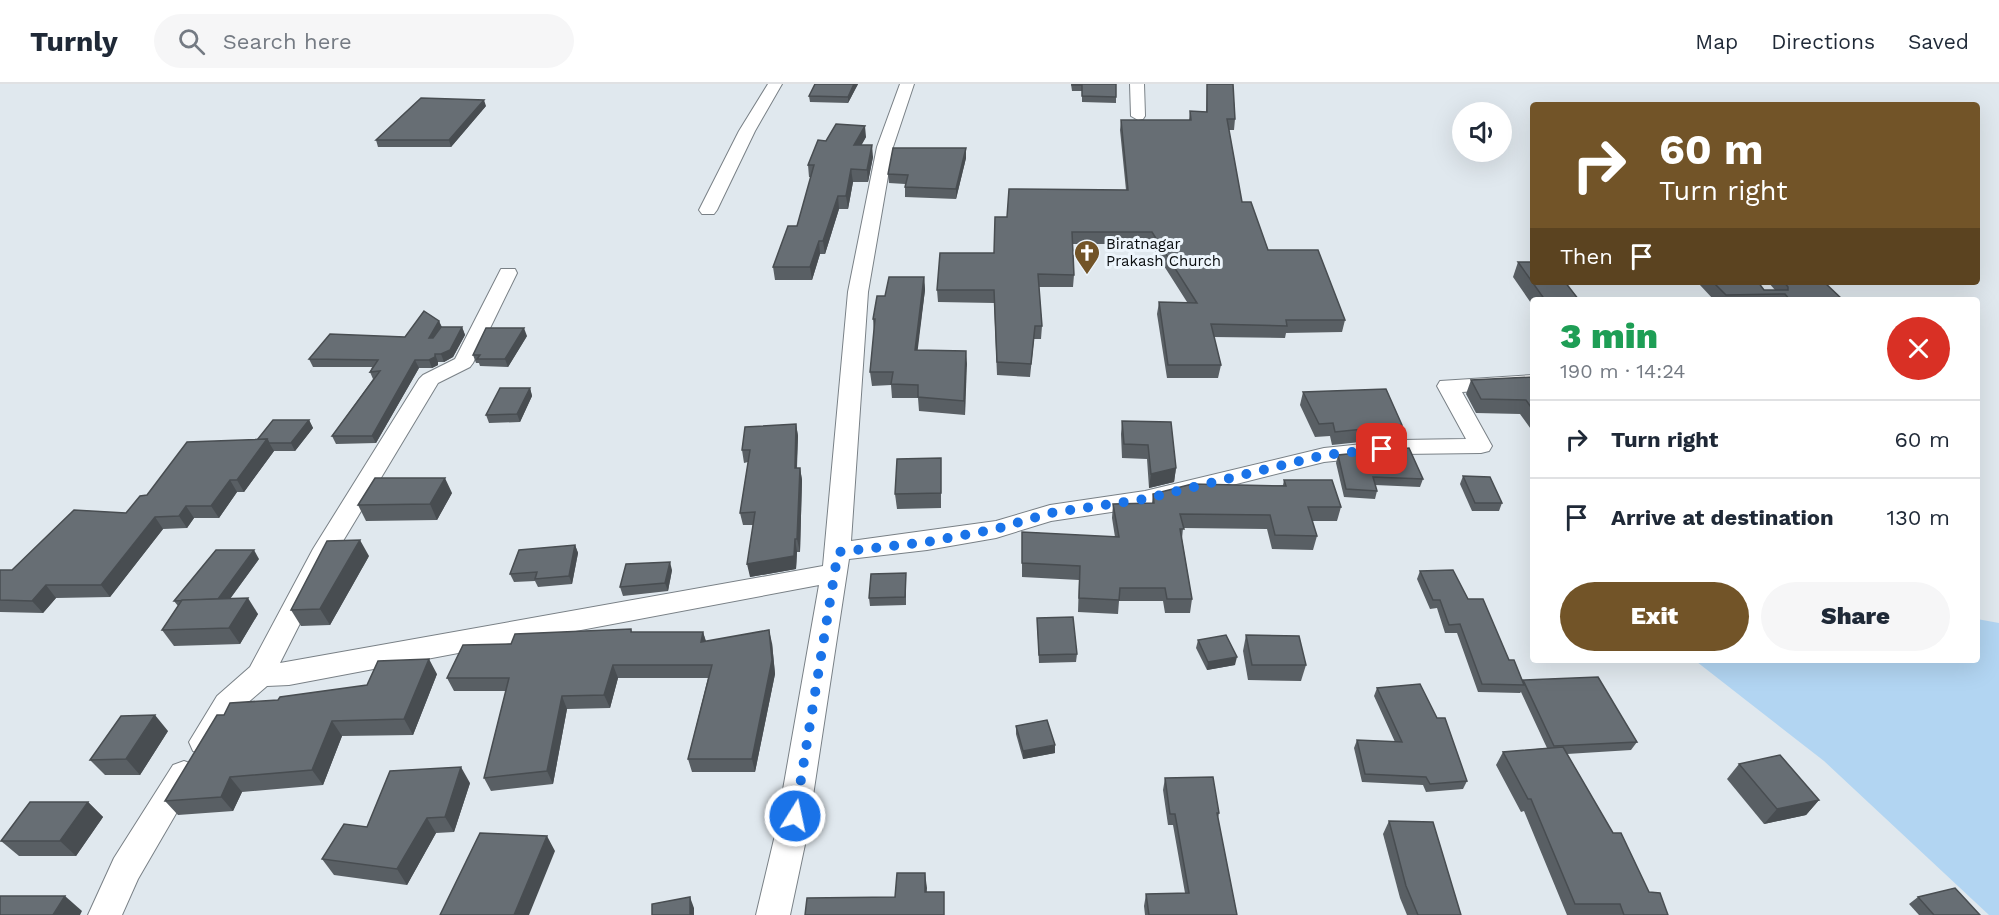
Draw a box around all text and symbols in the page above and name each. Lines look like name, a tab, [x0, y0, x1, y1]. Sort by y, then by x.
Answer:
search box	[154, 14, 574, 68]
text: Turnly	[30, 25, 118, 58]
icon: search	[175, 25, 208, 58]
text: Search here	[223, 29, 352, 54]
text: Map	[1695, 29, 1738, 54]
text: Directions	[1771, 29, 1875, 54]
text: Saved	[1908, 29, 1969, 54]
map controls	[1452, 102, 1512, 162]
button: sound	[1452, 102, 1512, 162]
text: 60 m	[1659, 125, 1763, 174]
icon: right	[1560, 126, 1638, 204]
text: Turn right	[1659, 175, 1788, 207]
place label: Biratnagar Prakash Church	[1106, 235, 1221, 270]
church icon: Biratnagar Prakash Church	[1072, 238, 1102, 276]
icon: arrive	[1625, 240, 1658, 273]
text: Then	[1560, 244, 1613, 269]
text: 3 min	[1560, 315, 1658, 357]
button: close	[1887, 317, 1950, 380]
text: 190 m · 14:24	[1560, 359, 1685, 383]
pin	[1356, 423, 1407, 474]
icon: right	[1560, 423, 1593, 456]
text: Turn right	[1611, 427, 1718, 452]
text: 60 m	[1894, 427, 1950, 452]
icon: arrive	[1365, 432, 1398, 465]
icon: arrive	[1560, 501, 1593, 534]
text: Arrive at destination	[1611, 505, 1834, 530]
text: 130 m	[1886, 505, 1950, 530]
button: Exit	[1560, 582, 1749, 651]
button: Share	[1761, 582, 1950, 651]
position arrow	[763, 784, 827, 848]

